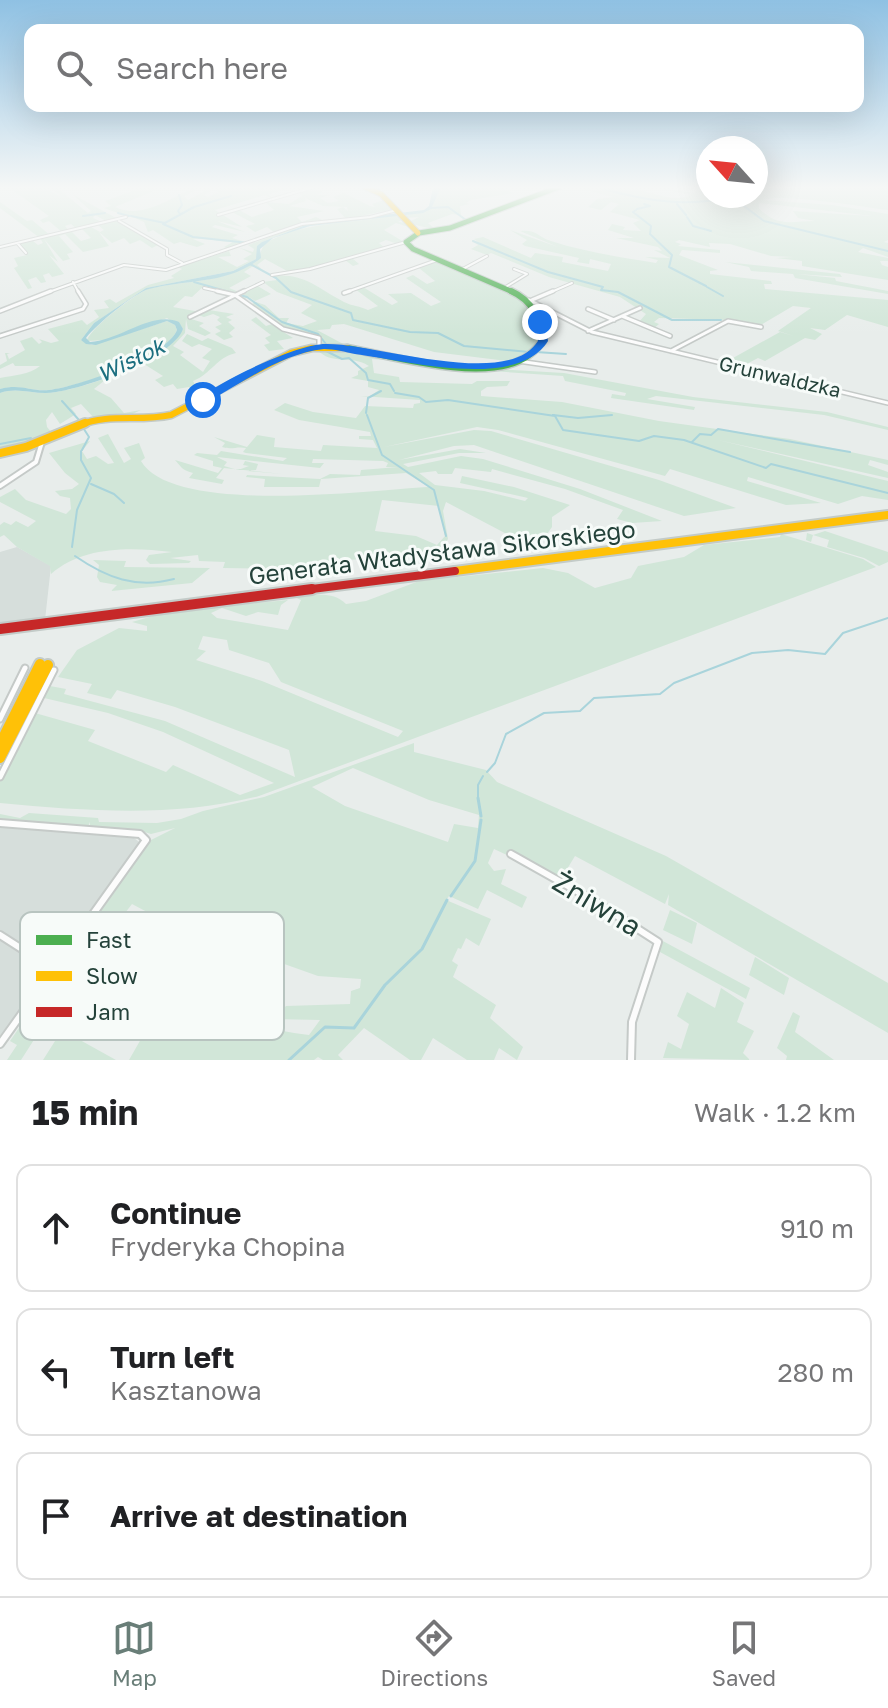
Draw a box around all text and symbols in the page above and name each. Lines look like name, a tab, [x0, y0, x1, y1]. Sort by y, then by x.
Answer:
search box	[24, 24, 864, 112]
icon: search	[52, 46, 96, 90]
text: Search here	[116, 50, 288, 86]
north arrow	[696, 136, 768, 208]
route end	[522, 304, 558, 340]
water label: Wisłok	[93, 331, 171, 387]
street label: Grunwaldzka	[717, 350, 843, 402]
route start	[185, 382, 221, 418]
street label: Generała Władysława Sikorskiego	[247, 513, 637, 590]
street label: Żniwna	[547, 864, 647, 943]
legend	[20, 912, 284, 1040]
text: Fast	[86, 926, 132, 953]
text: Slow	[86, 962, 138, 989]
text: Jam	[86, 998, 130, 1025]
text: 15 min	[32, 1092, 138, 1132]
text: Walk · 1.2 km	[694, 1097, 856, 1128]
text: Continue	[110, 1195, 241, 1231]
icon: ahead	[34, 1206, 78, 1250]
text: 910 m	[780, 1213, 854, 1244]
text: Fryderyka Chopina	[110, 1231, 346, 1262]
text: Turn left	[110, 1339, 235, 1375]
icon: left	[34, 1350, 78, 1394]
text: 280 m	[777, 1357, 854, 1388]
text: Kasztanowa	[110, 1375, 262, 1406]
icon: arrive	[34, 1494, 78, 1538]
text: Arrive at destination	[110, 1498, 407, 1534]
tab: Map	[112, 1616, 157, 1691]
tab: Directions	[381, 1616, 488, 1691]
tab: Saved	[712, 1616, 776, 1691]

